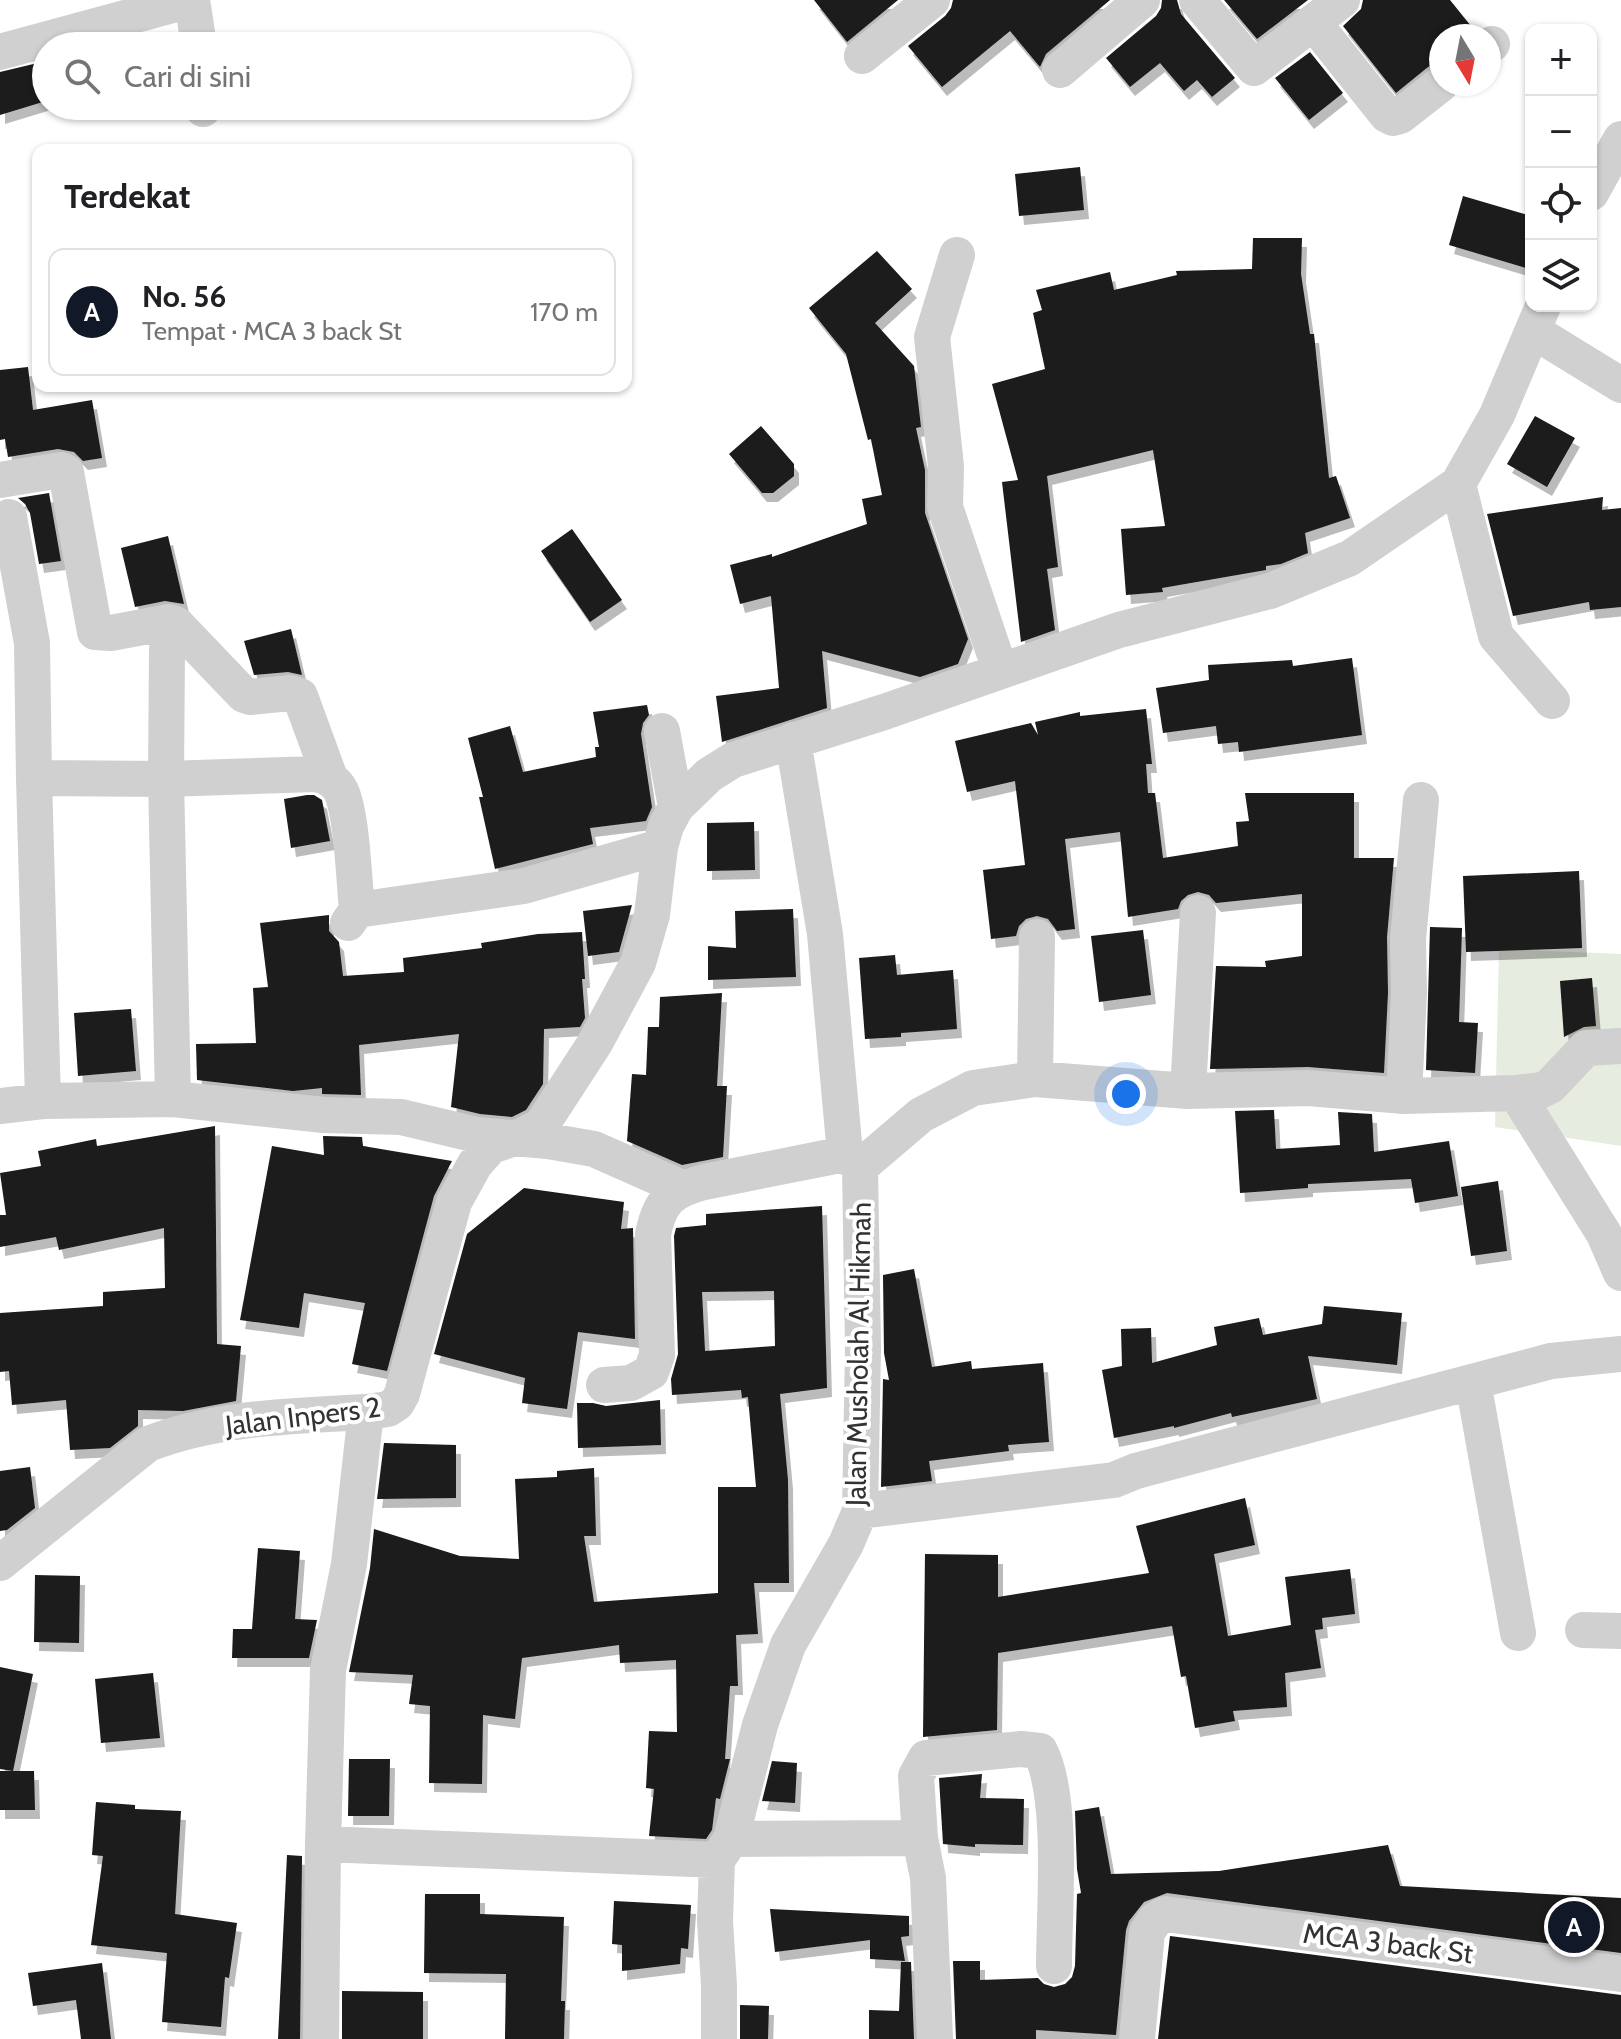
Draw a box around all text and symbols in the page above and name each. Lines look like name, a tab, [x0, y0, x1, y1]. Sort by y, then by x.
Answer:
north arrow	[1429, 24, 1501, 96]
map controls	[1525, 24, 1597, 312]
button: +	[1525, 24, 1597, 96]
search box	[32, 32, 632, 120]
icon: search	[60, 54, 104, 98]
text: Cari di sini	[124, 58, 251, 95]
button: −	[1525, 96, 1597, 168]
button: locate	[1525, 168, 1597, 240]
text: Terdekat	[64, 175, 190, 217]
button: layers	[1525, 240, 1597, 312]
text: No. 56	[142, 278, 226, 315]
text: A	[84, 296, 100, 328]
text: 170 m	[530, 296, 598, 328]
text: Tempat · MCA 3 back St	[142, 315, 402, 347]
your location	[1106, 1074, 1146, 1114]
street label: Jalan Musholah Al Hikmah	[838, 1202, 878, 1507]
street label: Jalan Inpers 2	[222, 1390, 383, 1443]
pin: A	[1548, 1897, 1600, 1957]
street label: MCA 3 back St	[1301, 1916, 1475, 1970]

